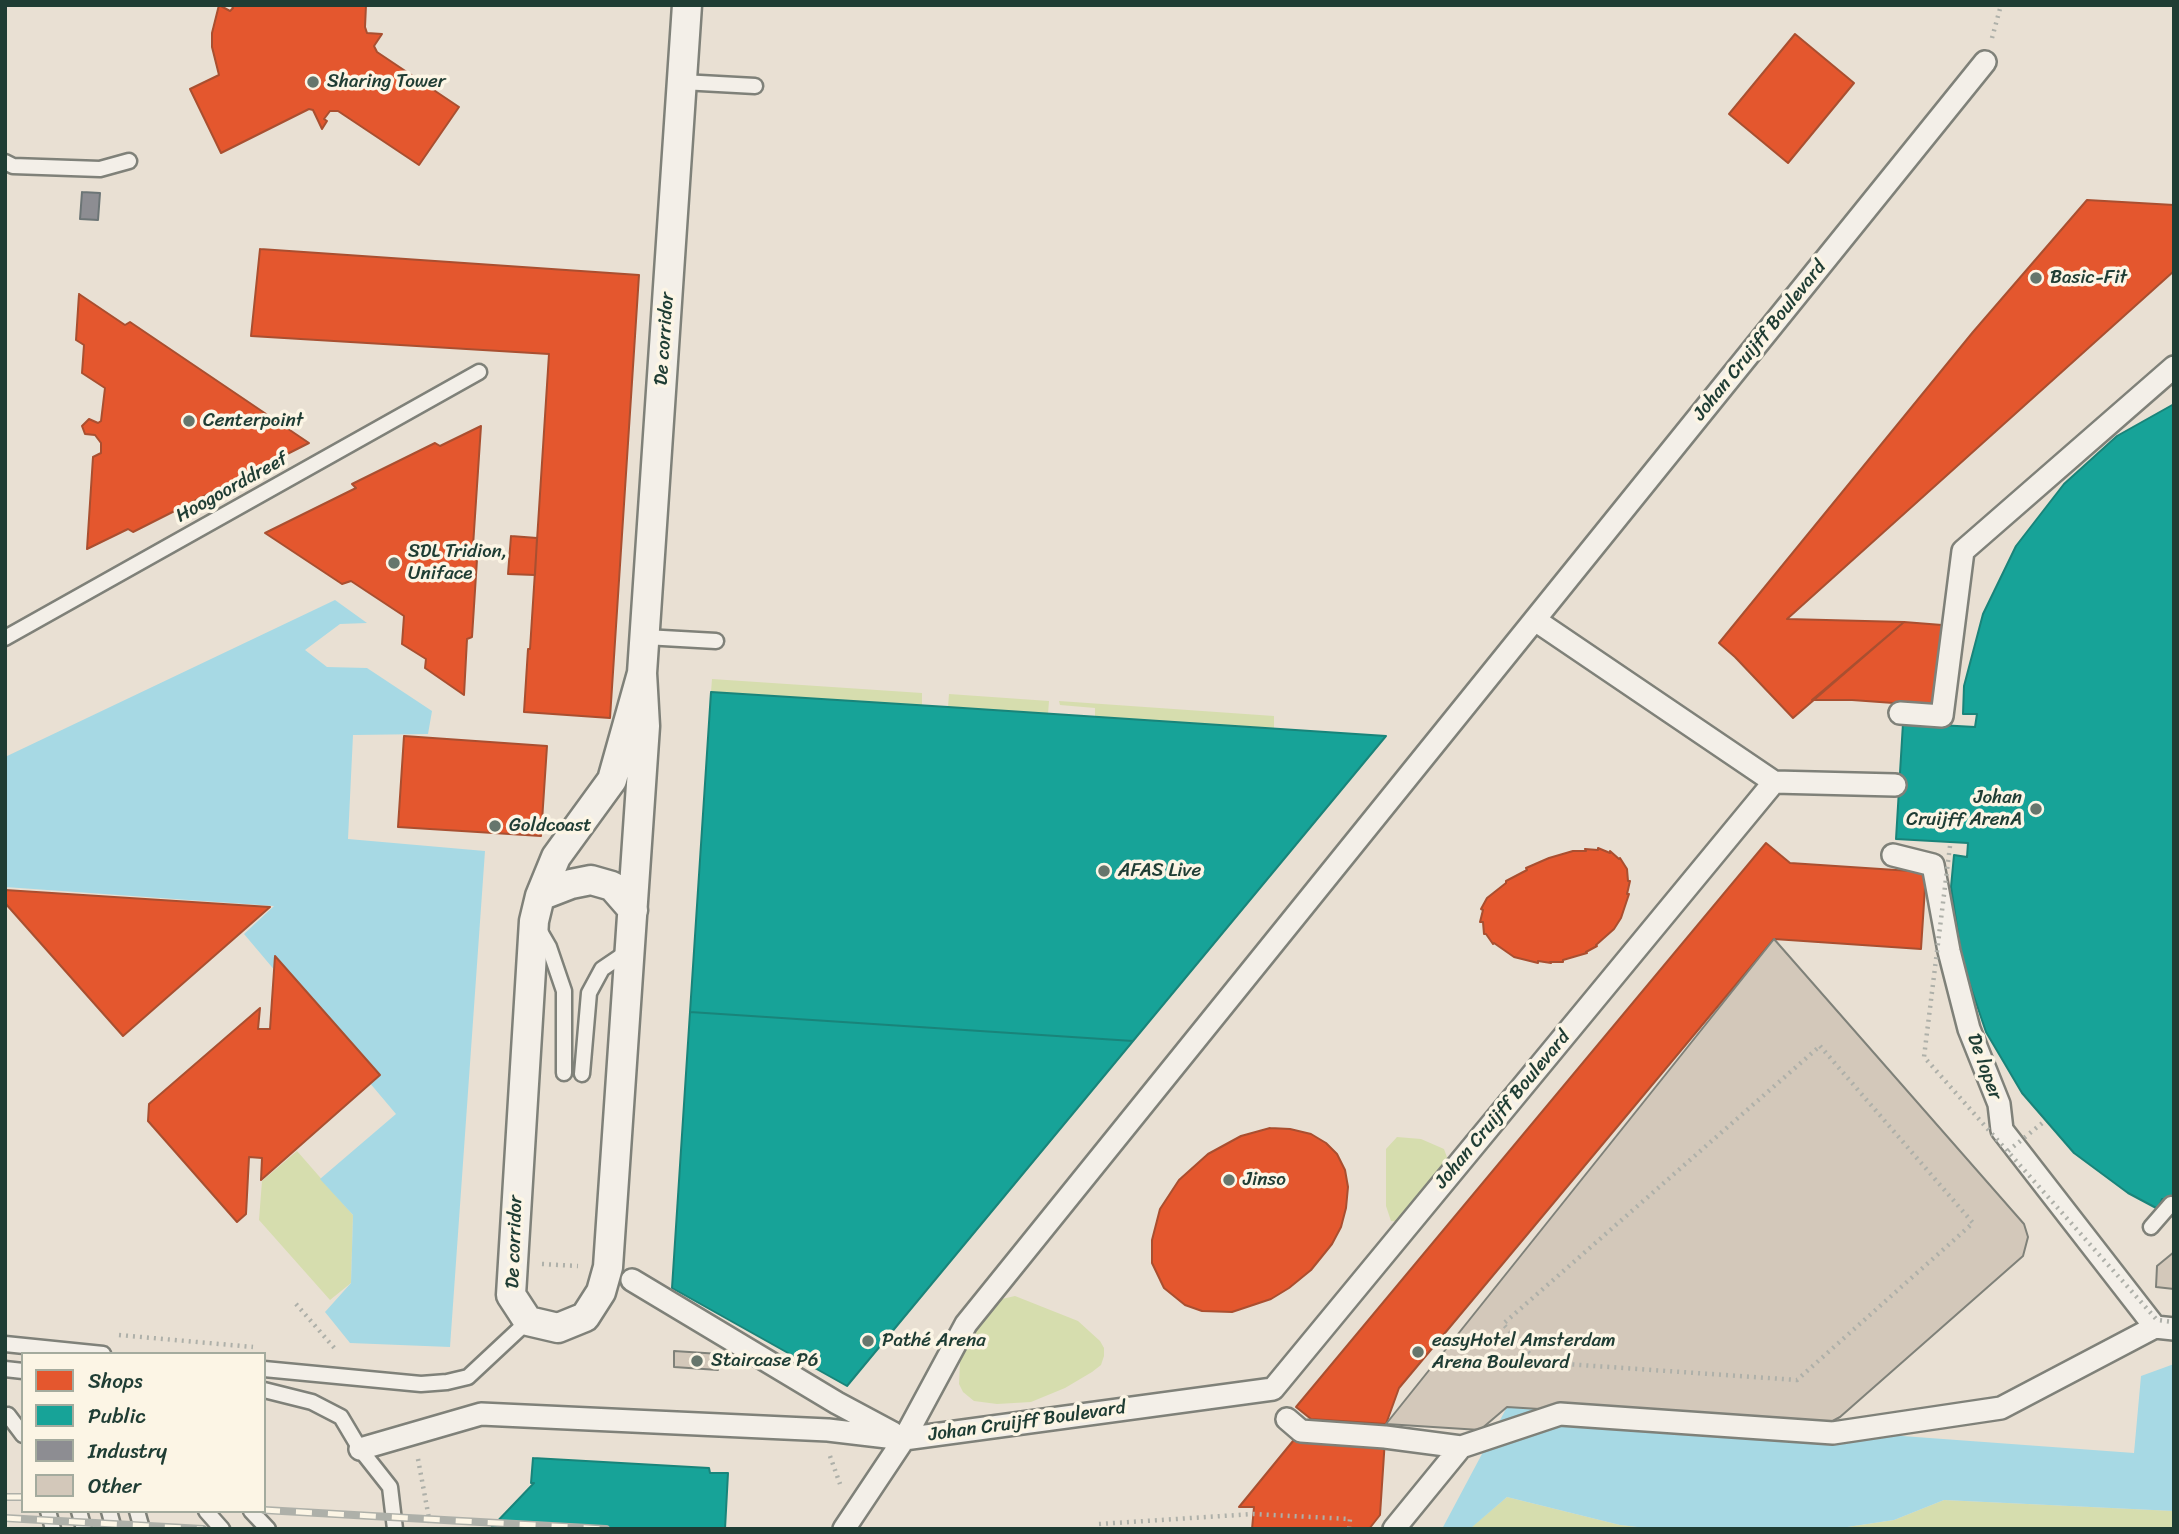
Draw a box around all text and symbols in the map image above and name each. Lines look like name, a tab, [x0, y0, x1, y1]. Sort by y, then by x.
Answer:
place label: Sharing Tower	[327, 71, 446, 93]
marker: Sharing Tower	[305, 74, 321, 90]
street label: Johan Cruijff Boulevard	[1689, 257, 1831, 425]
place label: Basic-Fit	[2050, 267, 2127, 289]
marker: Basic-Fit	[2028, 270, 2044, 286]
street label: De corridor	[650, 292, 680, 386]
place label: Centerpoint	[203, 410, 303, 432]
marker: Centerpoint	[181, 413, 197, 429]
street label: Hoogoorddreef	[172, 448, 292, 528]
place label: SDL Tridion, Uniface	[408, 541, 507, 585]
marker: SDL Tridion, Uniface	[386, 555, 402, 571]
place label: Johan Cruijff ArenA	[1906, 787, 2022, 831]
marker: Johan Cruijff ArenA	[2028, 801, 2044, 817]
place label: Goldcoast	[509, 815, 592, 837]
marker: Goldcoast	[487, 818, 503, 834]
place label: AFAS Live	[1118, 860, 1201, 882]
marker: AFAS Live	[1096, 863, 1112, 879]
street label: Johan Cruijff Boulevard	[1430, 1027, 1576, 1193]
street label: De loper	[1962, 1031, 2006, 1103]
place label: Jinso	[1243, 1169, 1286, 1191]
marker: Jinso	[1221, 1172, 1237, 1188]
street label: De corridor	[502, 1195, 528, 1289]
place label: Pathé Arena	[882, 1330, 986, 1352]
place label: easyHotel Amsterdam Arena Boulevard	[1432, 1330, 1616, 1374]
marker: Pathé Arena	[860, 1333, 876, 1349]
marker: easyHotel Amsterdam Arena Boulevard	[1410, 1344, 1426, 1360]
place label: Staircase P6	[711, 1350, 819, 1372]
legend	[21, 1352, 266, 1513]
marker: Staircase P6	[689, 1353, 705, 1369]
text: Shops	[88, 1362, 143, 1400]
text: Public	[88, 1397, 146, 1435]
street label: Johan Cruijff Boulevard	[927, 1397, 1127, 1447]
text: Industry	[88, 1432, 167, 1470]
text: Other	[88, 1467, 141, 1505]

